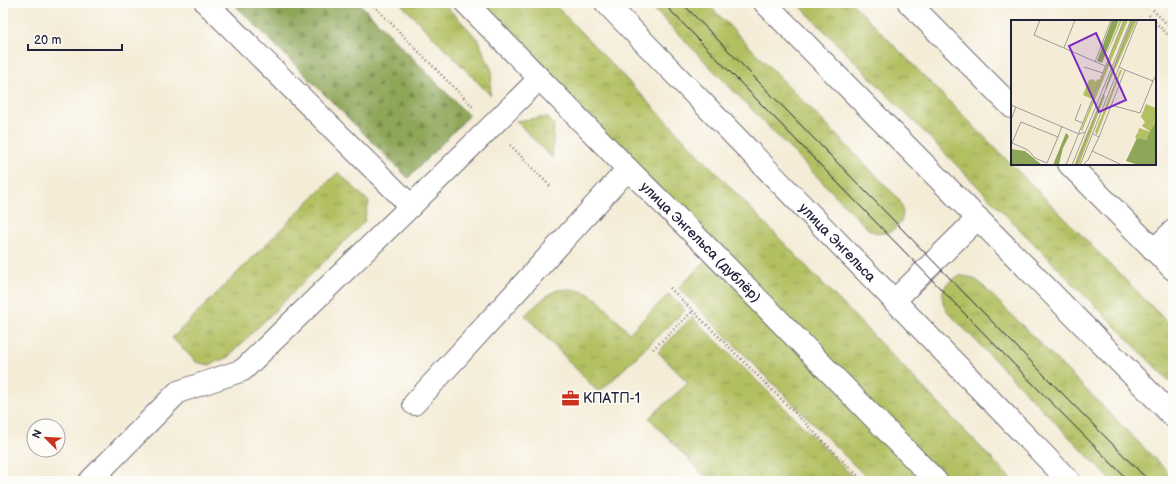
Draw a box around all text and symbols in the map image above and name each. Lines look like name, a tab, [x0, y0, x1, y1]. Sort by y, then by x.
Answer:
inset map	[1011, 20, 1156, 165]
scale bar	[28, 26, 122, 52]
text: 20 m	[34, 33, 61, 48]
street label: улица Энгельса (дублёр)	[637, 178, 764, 306]
street label: улица Энгельса	[795, 200, 880, 286]
office icon: КПАТП-1	[560, 388, 580, 408]
place label: КПАТП-1	[583, 390, 640, 407]
north arrow	[26, 418, 66, 458]
text: N	[30, 428, 45, 441]

